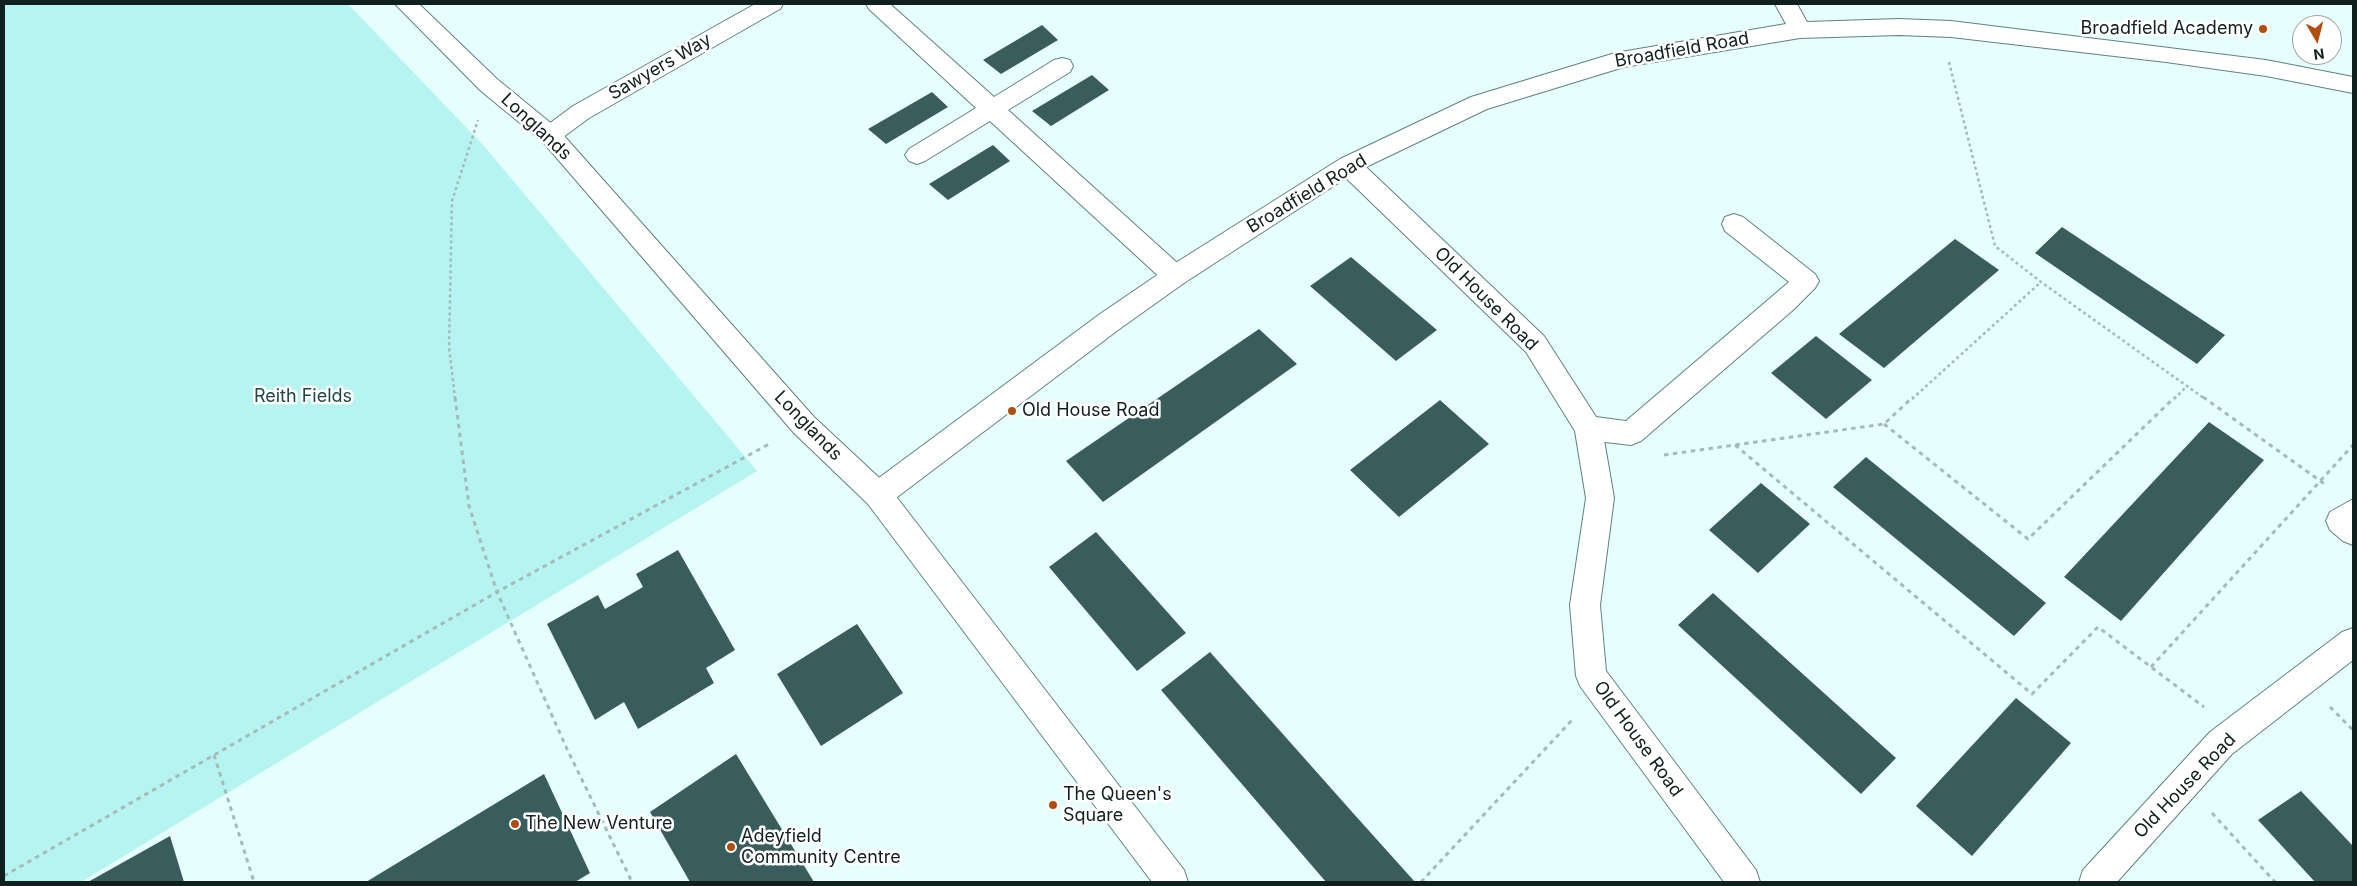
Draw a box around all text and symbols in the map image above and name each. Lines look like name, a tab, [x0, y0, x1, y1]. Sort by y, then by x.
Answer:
north arrow	[2292, 15, 2342, 65]
place label: Broadfield Academy	[2081, 18, 2253, 40]
marker: Broadfield Academy	[2257, 23, 2269, 35]
street label: Broadfield Road	[1613, 28, 1751, 72]
street label: Sawyers Way	[605, 29, 715, 105]
text: N	[2313, 45, 2325, 64]
street label: Longlands	[496, 89, 576, 165]
street label: Broadfield Road	[1243, 150, 1371, 238]
street label: Old House Road	[1430, 243, 1542, 355]
park label: Reith Fields	[254, 386, 352, 408]
street label: Longlands	[770, 387, 846, 465]
place label: Old House Road	[1022, 400, 1159, 422]
marker: Old House Road	[1006, 405, 1018, 417]
street label: Old House Road	[1589, 677, 1687, 801]
street label: Old House Road	[2129, 729, 2241, 843]
place label: The Queen's Square	[1063, 784, 1172, 826]
marker: The Queen's Square	[1047, 799, 1059, 811]
place label: The New Venture	[525, 813, 672, 835]
marker: The New Venture	[509, 818, 521, 830]
place label: Adeyfield Community Centre	[741, 826, 901, 869]
marker: Adeyfield Community Centre	[725, 841, 737, 853]

